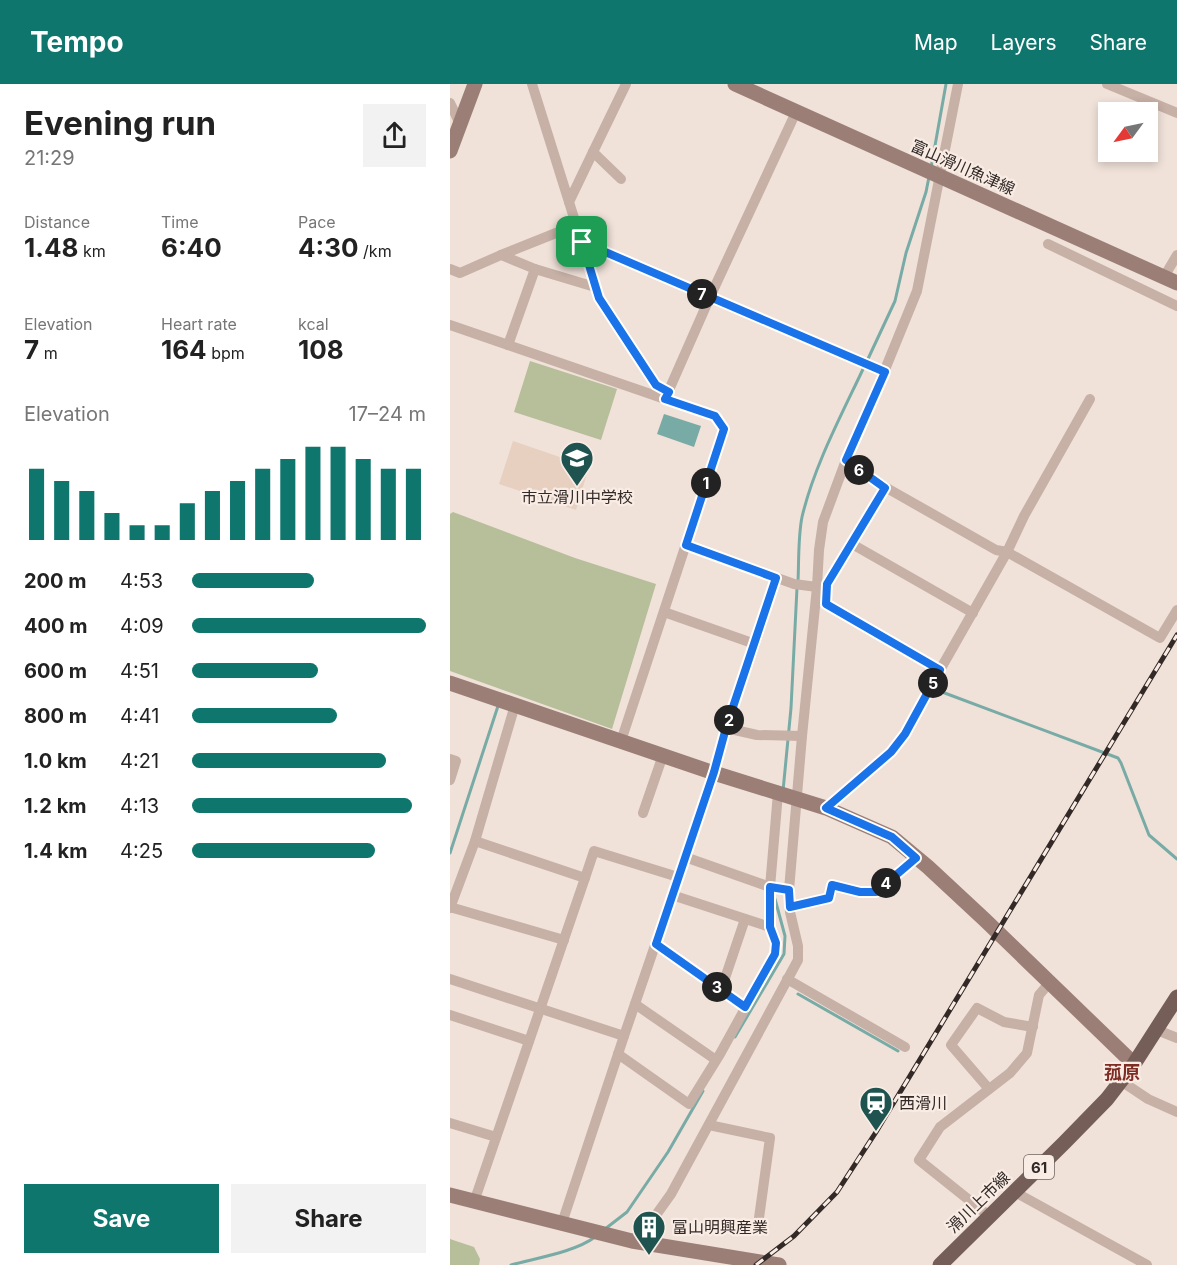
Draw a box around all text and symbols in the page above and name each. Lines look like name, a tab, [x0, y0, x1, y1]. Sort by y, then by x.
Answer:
text: Tempo	[30, 25, 124, 59]
text: Map	[914, 30, 958, 55]
text: Layers	[991, 30, 1057, 55]
text: Share	[1090, 30, 1147, 55]
north arrow	[1098, 102, 1158, 162]
map controls	[1098, 102, 1158, 162]
text: Evening run	[24, 103, 216, 143]
button: share	[363, 104, 426, 167]
street label: 富山滑川魚津線	[908, 135, 1018, 199]
text: 21:29	[24, 146, 75, 170]
text: Distance	[24, 212, 90, 232]
text: Time	[161, 212, 199, 232]
text: Pace	[298, 212, 336, 232]
pin	[556, 216, 607, 267]
icon: arrive	[565, 225, 598, 258]
text: 1.48	[24, 232, 78, 263]
text: 6:40	[161, 232, 222, 263]
text: 4:30	[298, 232, 359, 263]
text: km	[78, 241, 106, 261]
text: /km	[359, 241, 392, 261]
pin: 7	[687, 279, 717, 309]
text: 7	[697, 284, 707, 304]
text: Elevation	[24, 314, 93, 334]
text: Heart rate	[161, 314, 237, 334]
text: kcal	[298, 314, 329, 334]
text: 7	[24, 334, 39, 365]
text: 164	[161, 334, 207, 365]
text: 108	[298, 334, 344, 365]
text: m	[39, 343, 58, 363]
text: bpm	[207, 343, 245, 363]
text: Elevation	[24, 402, 110, 426]
text: 17–24 m	[349, 402, 426, 426]
school or university icon: 市立滑川中学校	[559, 440, 595, 487]
pin: 6	[844, 455, 874, 485]
text: 6	[854, 460, 864, 480]
pin: 1	[691, 468, 721, 498]
text: 1	[703, 473, 709, 493]
place label: 市立滑川中学校	[521, 487, 633, 507]
text: 200 m	[24, 569, 87, 593]
text: 4:53	[120, 569, 163, 593]
text: 400 m	[24, 614, 88, 638]
text: 4:09	[120, 614, 164, 638]
text: 600 m	[24, 659, 87, 683]
text: 4:51	[120, 659, 159, 683]
pin: 5	[918, 668, 948, 698]
text: 5	[928, 673, 938, 693]
text: 800 m	[24, 704, 87, 728]
text: 4:41	[120, 704, 159, 728]
pin: 2	[714, 705, 744, 735]
text: 2	[724, 710, 734, 730]
text: 1.0 km	[24, 749, 87, 773]
text: 4:21	[120, 749, 159, 773]
text: 1.2 km	[24, 794, 87, 818]
text: 4:13	[120, 794, 159, 818]
text: 1.4 km	[24, 839, 87, 863]
text: 4:25	[120, 839, 163, 863]
pin: 4	[871, 868, 901, 898]
text: 4	[881, 873, 891, 893]
pin: 3	[702, 972, 732, 1002]
text: 3	[712, 977, 722, 997]
district label: 菰原	[1104, 1062, 1140, 1083]
station icon: 西滑川	[858, 1085, 894, 1132]
place label: 西滑川	[899, 1093, 947, 1113]
road number: 61	[1024, 1155, 1054, 1179]
street label: 滑川上市線	[942, 1167, 1014, 1237]
button: Save	[24, 1184, 219, 1253]
button: Share	[231, 1184, 426, 1253]
building icon: 富山明興産業	[631, 1209, 667, 1256]
place label: 富山明興産業	[672, 1217, 768, 1237]

